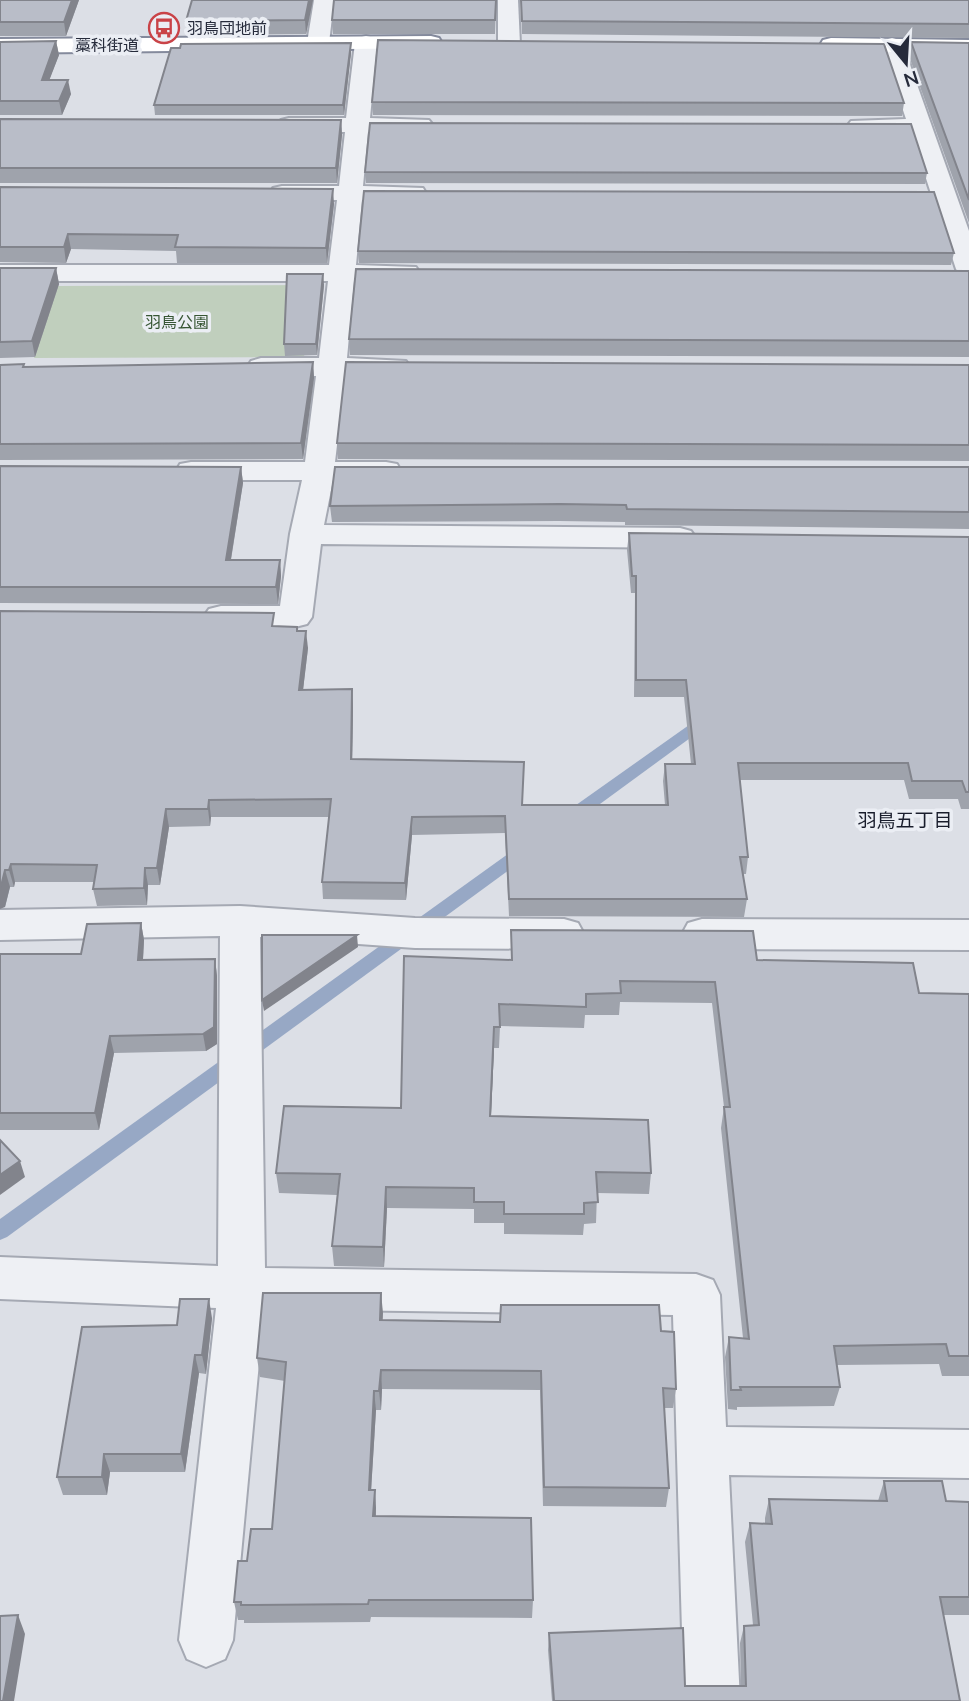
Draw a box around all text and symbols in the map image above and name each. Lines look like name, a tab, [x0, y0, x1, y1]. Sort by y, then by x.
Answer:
bus stop icon: 羽鳥団地前	[147, 11, 181, 45]
place label: 羽鳥団地前	[187, 18, 267, 38]
north arrow	[871, 28, 941, 98]
street label: 藁科街道	[75, 35, 139, 55]
text: N	[901, 66, 922, 93]
park label: 羽鳥公園	[145, 312, 209, 332]
district label: 羽鳥五丁目	[857, 808, 953, 832]

